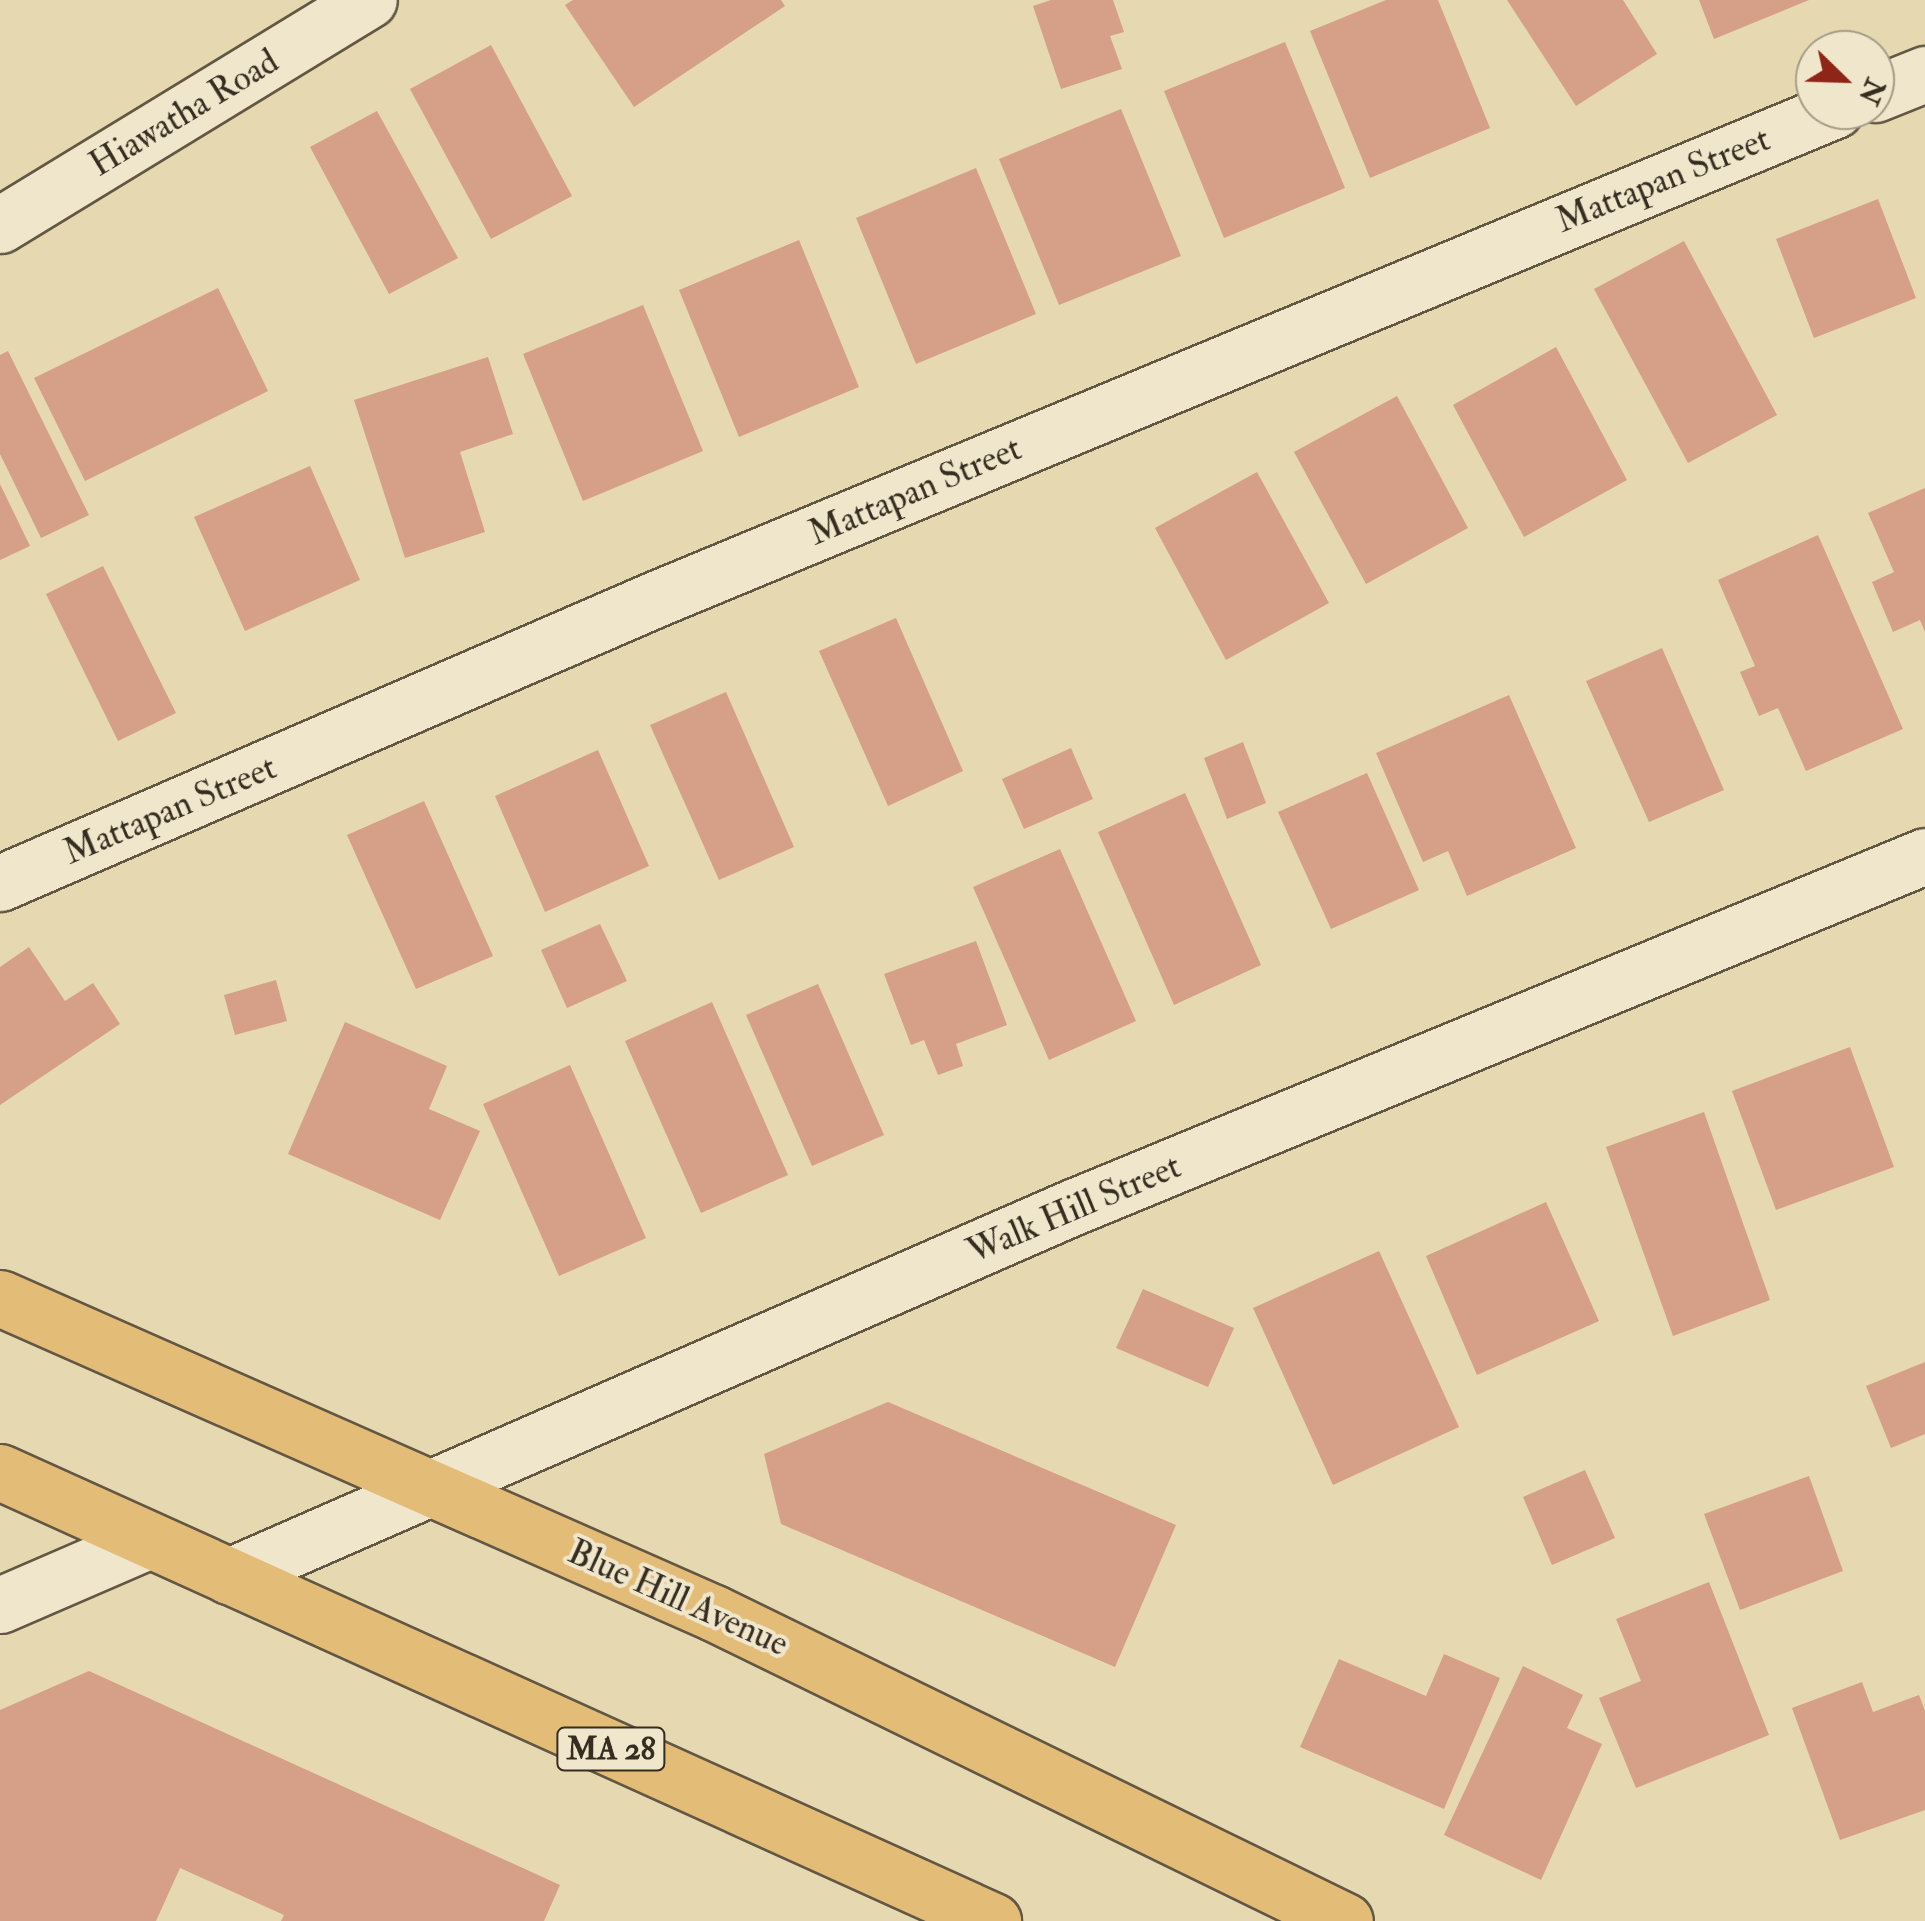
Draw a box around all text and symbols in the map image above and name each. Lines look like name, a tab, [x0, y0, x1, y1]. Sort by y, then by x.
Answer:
north arrow	[1795, 30, 1895, 130]
street label: Hiawatha Road	[82, 40, 286, 186]
text: N	[1850, 73, 1892, 110]
street label: Mattapan Street	[1550, 118, 1776, 242]
street label: Mattapan Street	[802, 427, 1028, 555]
street label: Mattapan Street	[57, 746, 283, 874]
street label: Walk Hill Street	[961, 1145, 1187, 1273]
street label: Blue Hill Avenue	[561, 1531, 795, 1665]
road number: MA 28	[556, 1722, 666, 1776]

